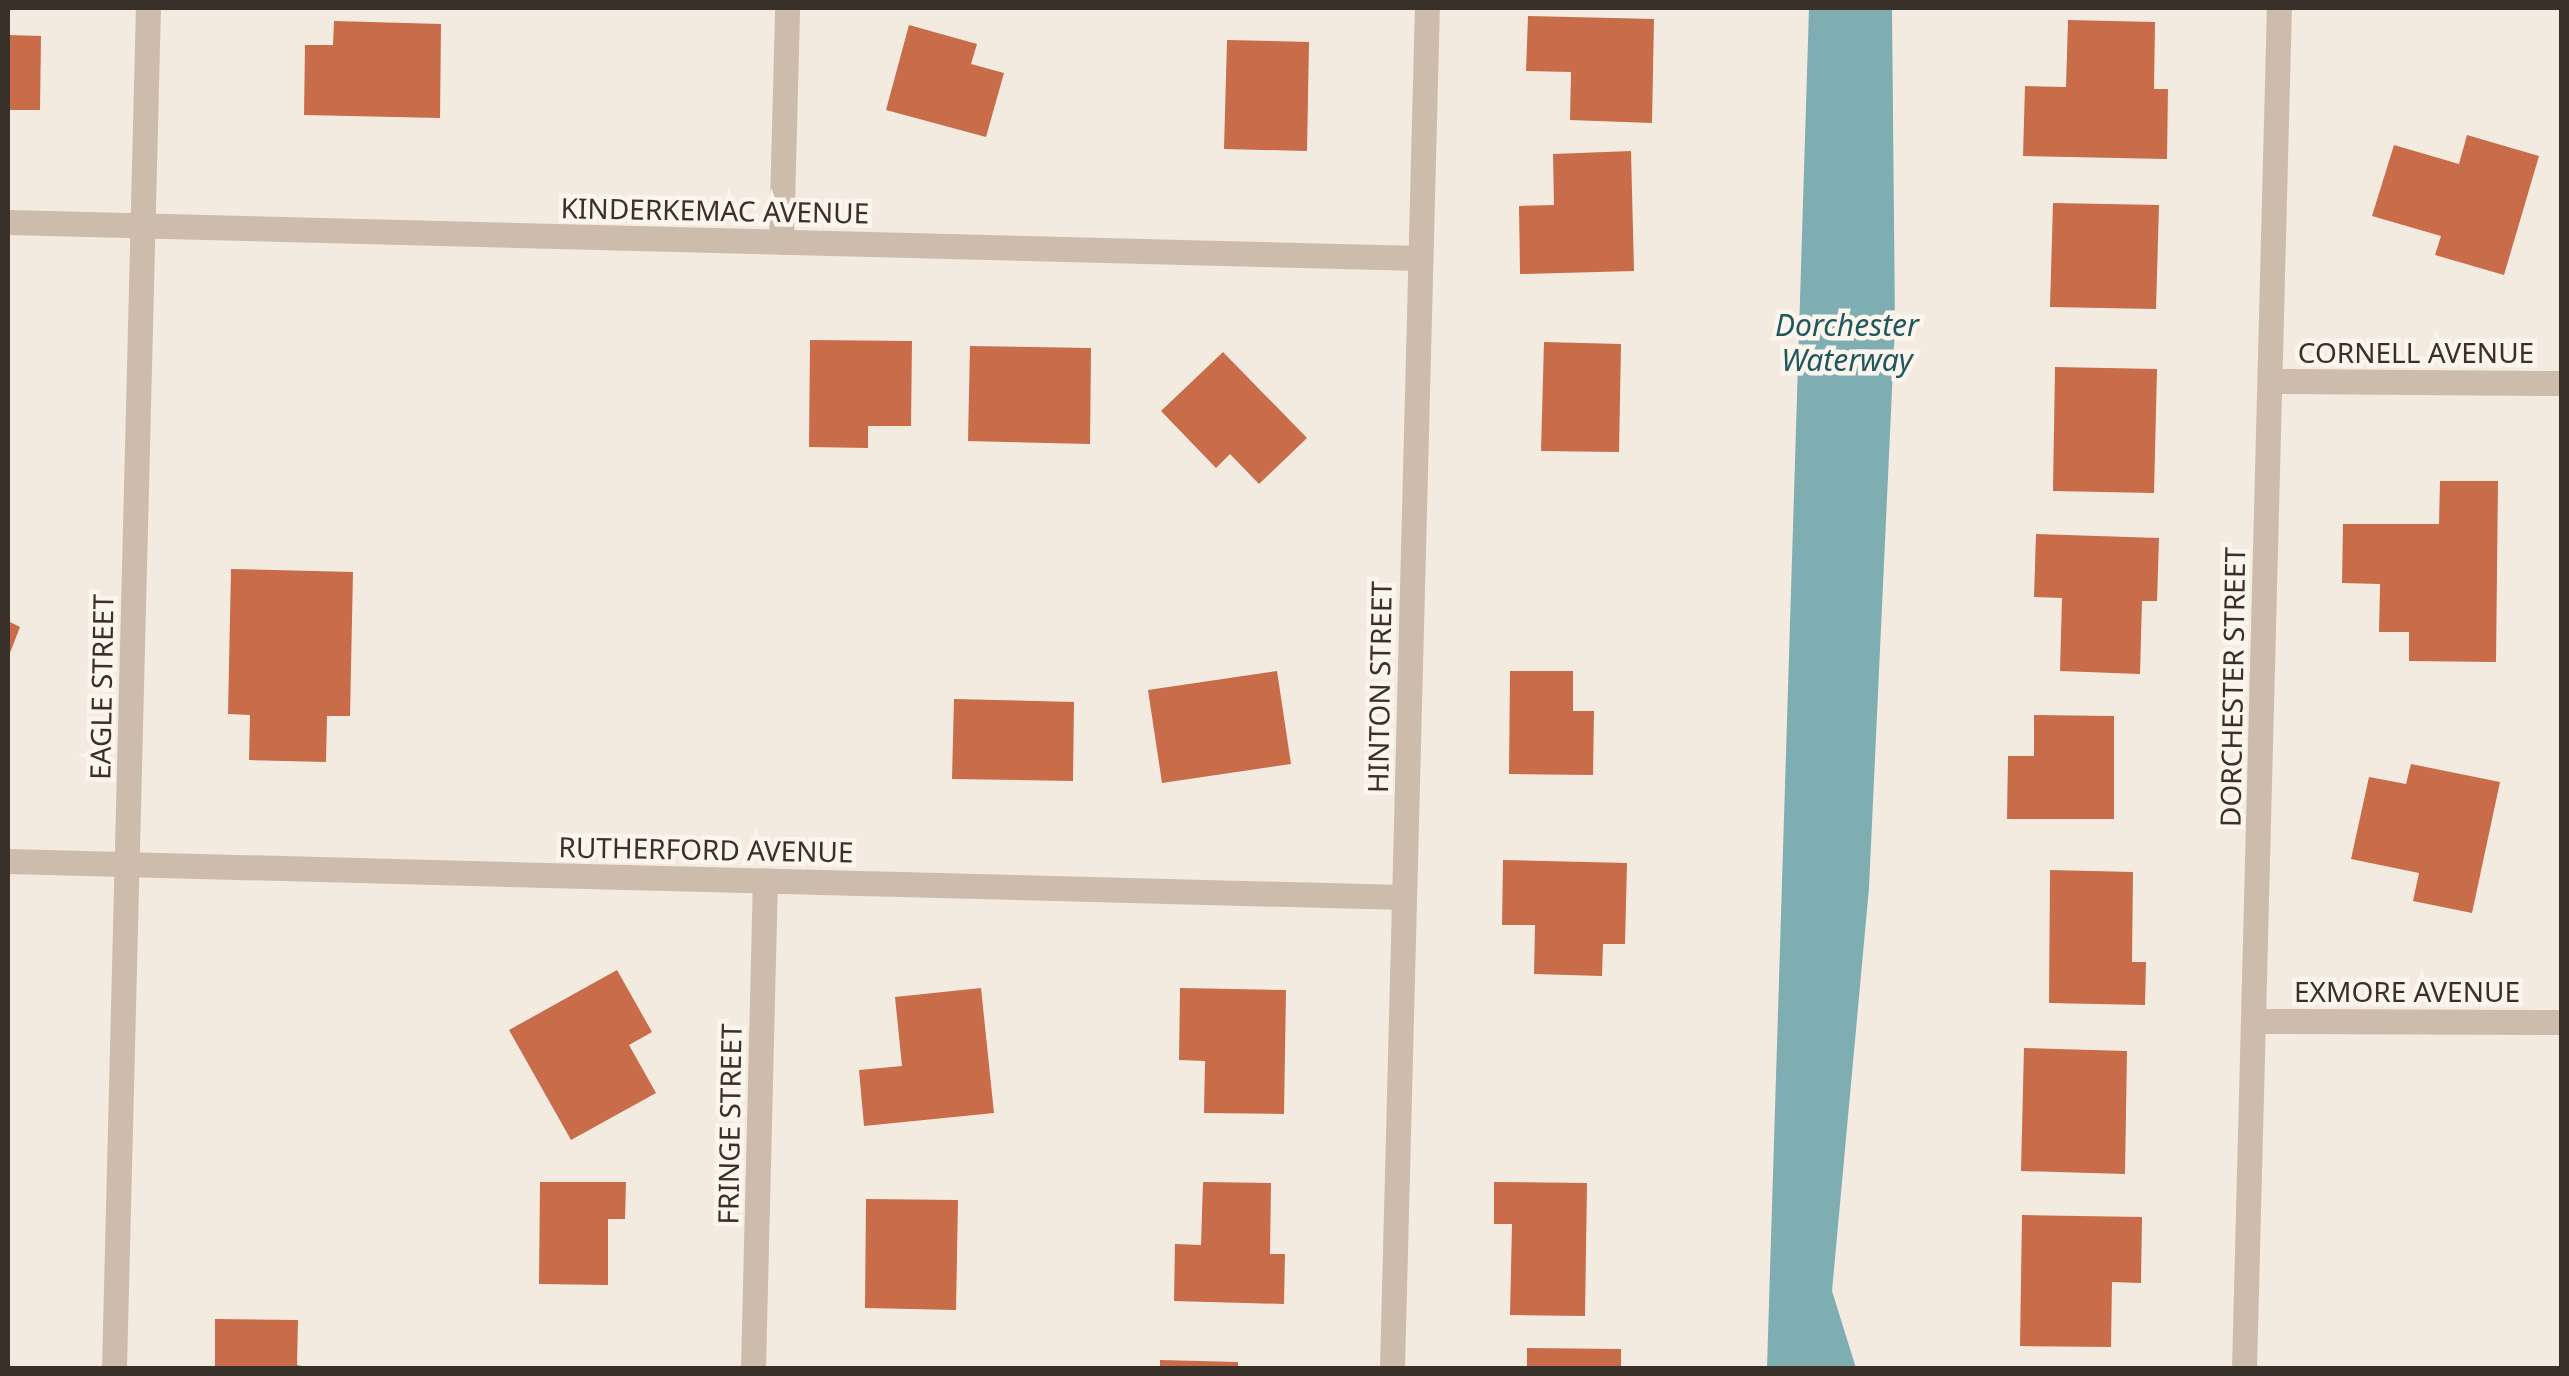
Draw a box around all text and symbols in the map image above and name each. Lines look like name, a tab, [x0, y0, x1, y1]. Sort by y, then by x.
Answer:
street label: KINDERKEMAC AVENUE	[560, 191, 870, 229]
water label: Dorchester Waterway	[1775, 307, 1919, 378]
street label: CORNELL AVENUE	[2298, 335, 2534, 369]
street label: DORCHESTER STREET	[2213, 547, 2251, 827]
street label: HINTON STREET	[1360, 581, 1398, 793]
street label: EAGLE STREET	[83, 594, 119, 780]
street label: RUTHERFORD AVENUE	[558, 830, 854, 868]
street label: EXMORE AVENUE	[2294, 974, 2520, 1008]
street label: FRINGE STREET	[710, 1023, 748, 1225]

